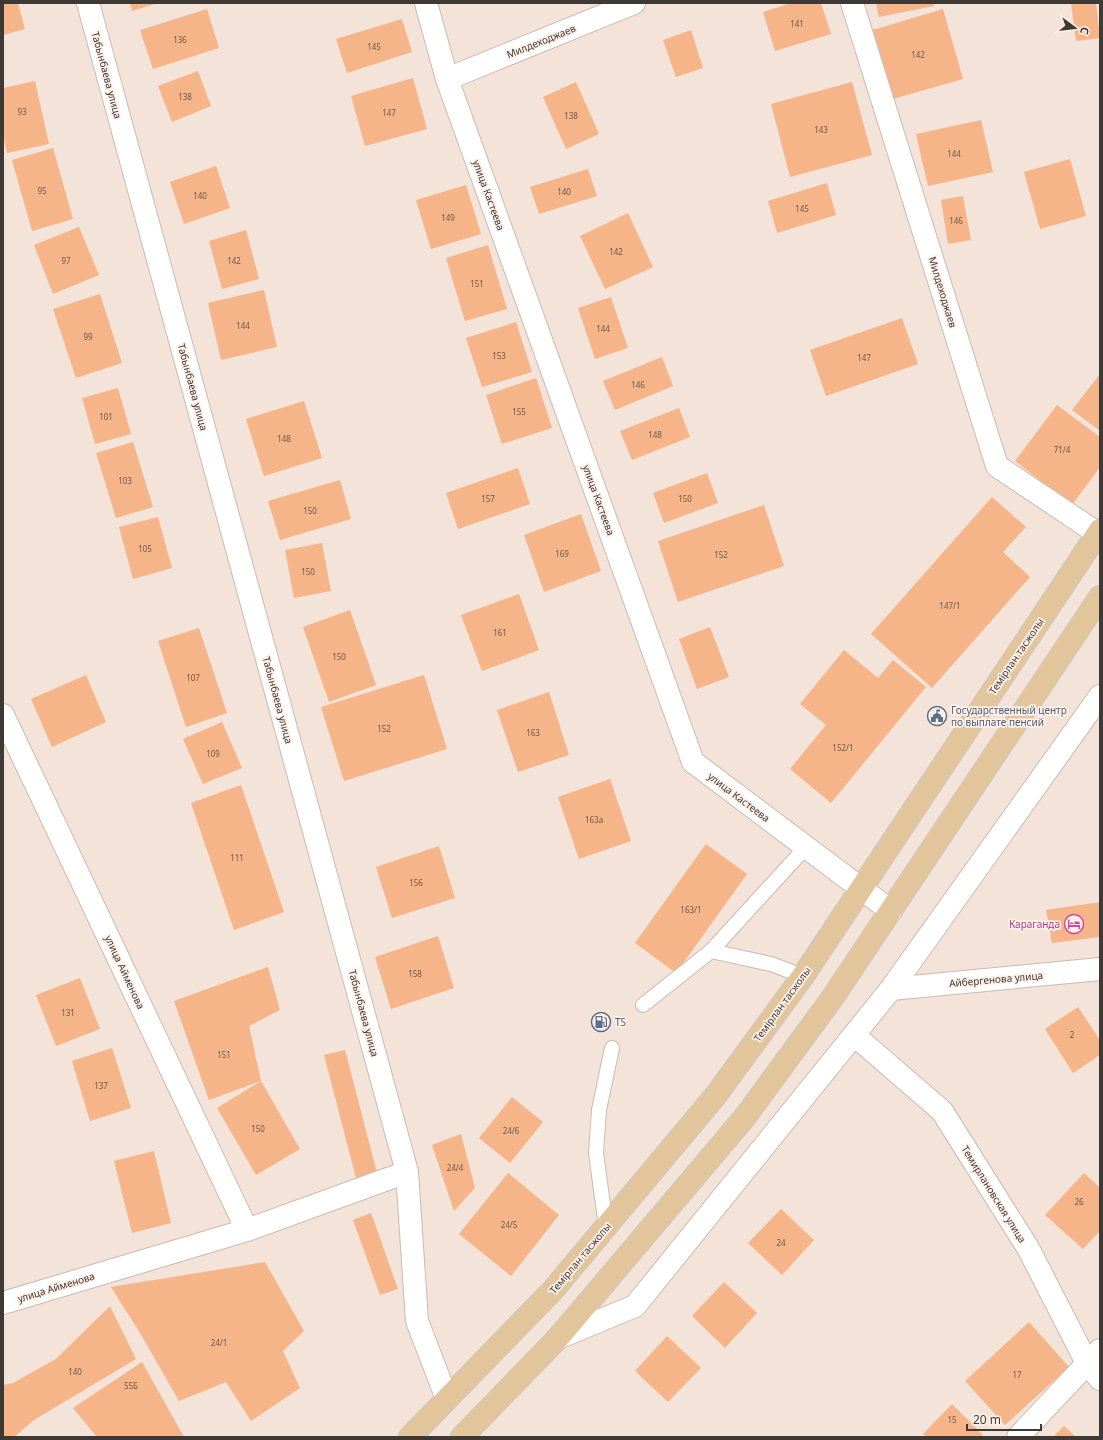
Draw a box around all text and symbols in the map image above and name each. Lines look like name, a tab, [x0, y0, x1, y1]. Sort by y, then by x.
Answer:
north arrow	[1055, 8, 1095, 48]
house number: 141	[790, 18, 804, 29]
street label: Милдеходжаев	[504, 21, 578, 61]
text: С	[1077, 25, 1093, 36]
street label: Табынбаева улица	[89, 30, 125, 120]
house number: 136	[173, 34, 187, 45]
house number: 145	[367, 41, 381, 52]
house number: 142	[911, 49, 925, 60]
house number: 138	[178, 91, 192, 102]
house number: 93	[17, 106, 27, 117]
house number: 147	[382, 107, 396, 118]
house number: 138	[564, 110, 578, 121]
house number: 143	[814, 124, 828, 135]
house number: 144	[947, 148, 961, 159]
street label: улица Кастеева	[470, 158, 508, 232]
house number: 95	[37, 185, 47, 196]
house number: 140	[557, 186, 571, 197]
house number: 140	[193, 190, 207, 201]
house number: 145	[795, 203, 809, 214]
house number: 149	[441, 212, 455, 223]
house number: 146	[949, 215, 963, 226]
house number: 142	[609, 246, 623, 257]
house number: 97	[61, 255, 71, 266]
house number: 142	[227, 255, 241, 266]
street label: Милдеходжаев	[926, 255, 961, 330]
house number: 151	[470, 278, 484, 289]
house number: 144	[236, 320, 250, 331]
house number: 144	[596, 323, 610, 334]
house number: 99	[83, 331, 93, 342]
street label: Табынбаева улица	[175, 342, 211, 432]
house number: 153	[492, 350, 506, 361]
house number: 147	[857, 352, 871, 363]
house number: 146	[631, 379, 645, 390]
house number: 155	[512, 406, 526, 417]
house number: 101	[99, 411, 113, 422]
house number: 148	[648, 429, 662, 440]
house number: 148	[277, 433, 291, 444]
house number: 71/4	[1054, 444, 1071, 455]
street label: улица Кастеева	[580, 463, 618, 537]
house number: 103	[118, 475, 132, 486]
house number: 157	[481, 493, 495, 504]
house number: 150	[678, 493, 692, 504]
house number: 150	[303, 505, 317, 516]
house number: 105	[138, 543, 152, 554]
house number: 169	[555, 548, 569, 559]
house number: 152	[714, 549, 728, 560]
house number: 150	[301, 566, 315, 577]
house number: 147/1	[939, 600, 961, 611]
street label: Темірлан тасжолы	[985, 615, 1047, 697]
house number: 161	[493, 627, 507, 638]
house number: 150	[332, 651, 346, 662]
street label: Табынбаева улица	[260, 655, 296, 745]
house number: 107	[186, 672, 200, 683]
place label: Государственный центр по выплате пенсий	[951, 703, 1067, 729]
public building icon: Государственный центр по выплате пенсий	[926, 705, 948, 727]
house number: 152	[377, 723, 391, 734]
house number: 163	[526, 727, 540, 738]
house number: 152/1	[832, 742, 854, 753]
house number: 109	[206, 748, 220, 759]
street label: улица Кастеева	[705, 769, 773, 825]
house number: 163а	[585, 814, 603, 825]
house number: 111	[230, 852, 244, 863]
house number: 156	[409, 877, 423, 888]
house number: 163/1	[680, 904, 702, 915]
hotel icon: Караганда	[1063, 913, 1085, 935]
place label: Караганда	[1009, 917, 1060, 931]
street label: улица Айменова	[102, 933, 148, 1011]
street label: Темірлан тасжолы	[750, 964, 814, 1044]
street label: Табынбаева улица	[346, 968, 382, 1058]
house number: 158	[408, 968, 422, 979]
street label: Айбергенова улица	[948, 968, 1044, 990]
house number: 131	[61, 1007, 75, 1018]
fuel station icon: TS	[590, 1011, 612, 1033]
place label: TS	[615, 1015, 627, 1029]
house number: 2	[1070, 1029, 1075, 1040]
house number: 151	[217, 1049, 231, 1060]
house number: 137	[94, 1080, 108, 1091]
house number: 150	[251, 1123, 265, 1134]
house number: 24/6	[503, 1125, 520, 1136]
street label: Темирлановская улица	[958, 1143, 1030, 1245]
house number: 24/4	[447, 1162, 464, 1173]
house number: 26	[1074, 1196, 1084, 1207]
house number: 24/5	[501, 1219, 518, 1230]
street label: Темірлан тасжолы	[546, 1219, 614, 1297]
house number: 24	[776, 1237, 786, 1248]
street label: улица Айменова	[16, 1269, 96, 1305]
house number: 24/1	[211, 1337, 227, 1348]
house number: 140	[68, 1366, 82, 1377]
house number: 17	[1012, 1369, 1022, 1380]
house number: 55Б	[124, 1380, 138, 1391]
scale bar	[967, 1406, 1041, 1432]
text: 20 m	[973, 1411, 1001, 1428]
house number: 15	[947, 1414, 957, 1425]

